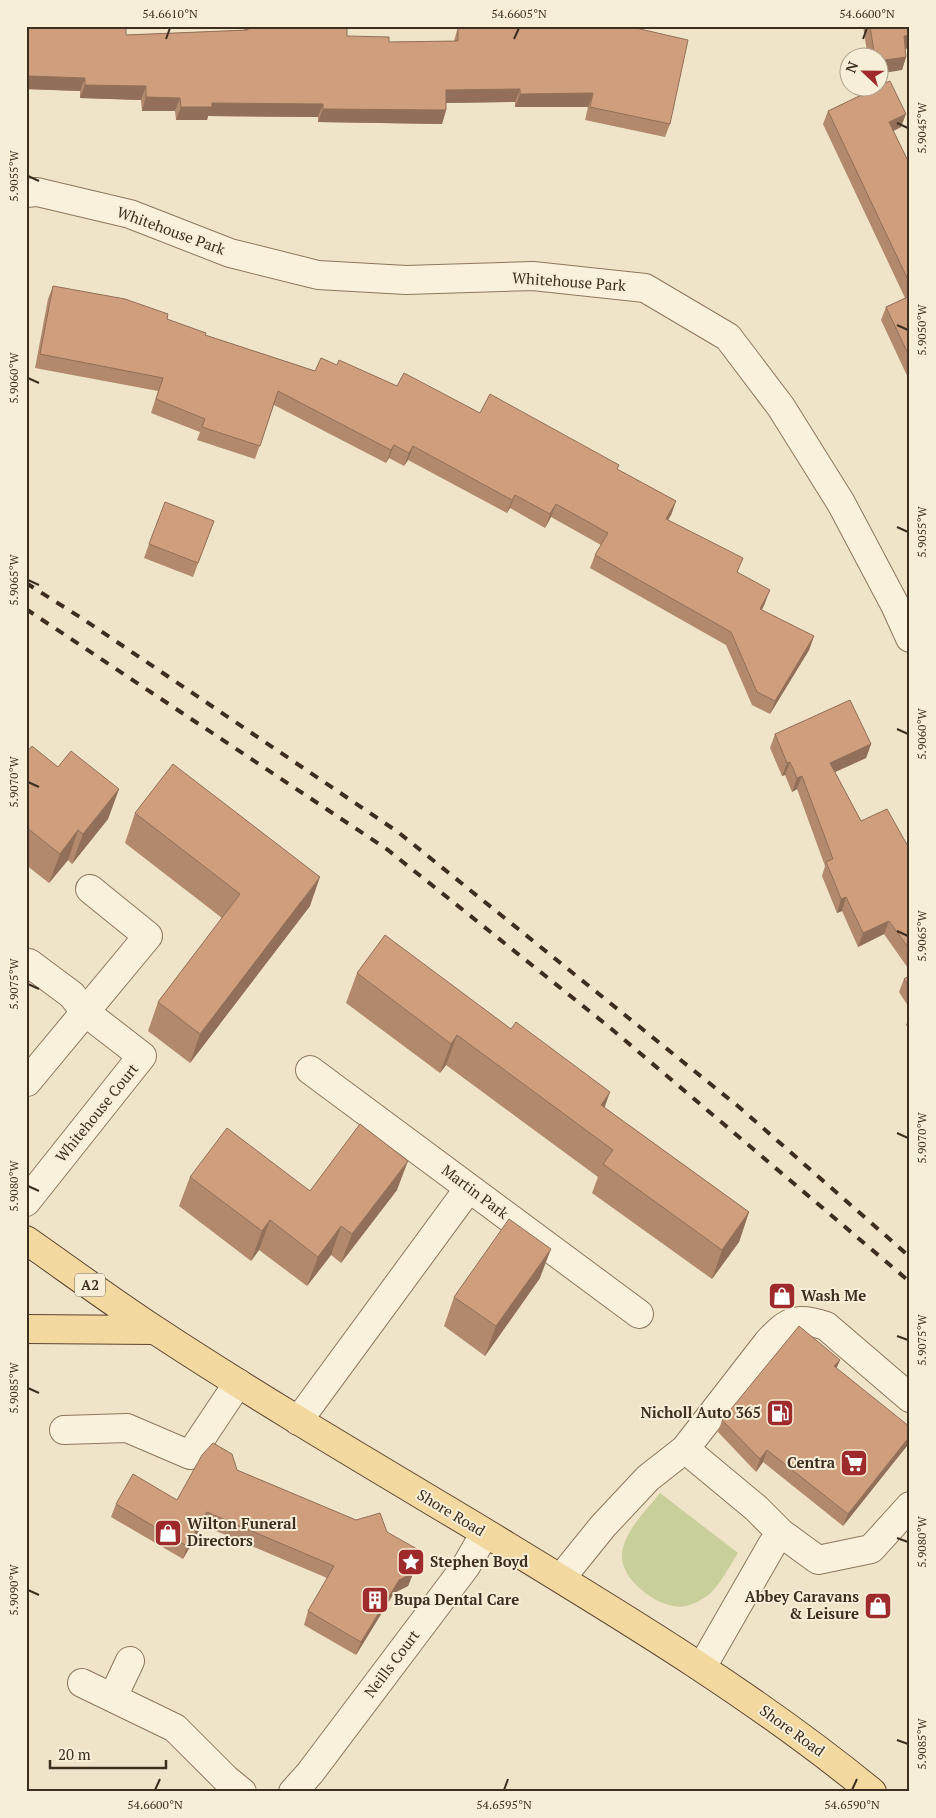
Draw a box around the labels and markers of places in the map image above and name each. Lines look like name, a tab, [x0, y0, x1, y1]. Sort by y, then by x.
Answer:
shop icon: Wash Me	[767, 1281, 797, 1311]
place label: Wash Me	[801, 1285, 866, 1305]
fuel station icon: Nicholl Auto 365	[765, 1398, 795, 1428]
place label: Nicholl Auto 365	[640, 1402, 761, 1422]
supermarket icon: Centra	[839, 1448, 869, 1478]
place label: Centra	[787, 1452, 836, 1472]
place label: Wilton Funeral Directors	[187, 1513, 297, 1550]
shop icon: Wilton Funeral Directors	[153, 1518, 183, 1548]
place icon: Stephen Boyd	[396, 1547, 426, 1577]
place label: Stephen Boyd	[430, 1551, 528, 1571]
building icon: Bupa Dental Care	[360, 1585, 390, 1615]
place label: Abbey Caravans & Leisure	[745, 1586, 859, 1623]
place label: Bupa Dental Care	[394, 1589, 519, 1609]
shop icon: Abbey Caravans & Leisure	[863, 1591, 893, 1621]

